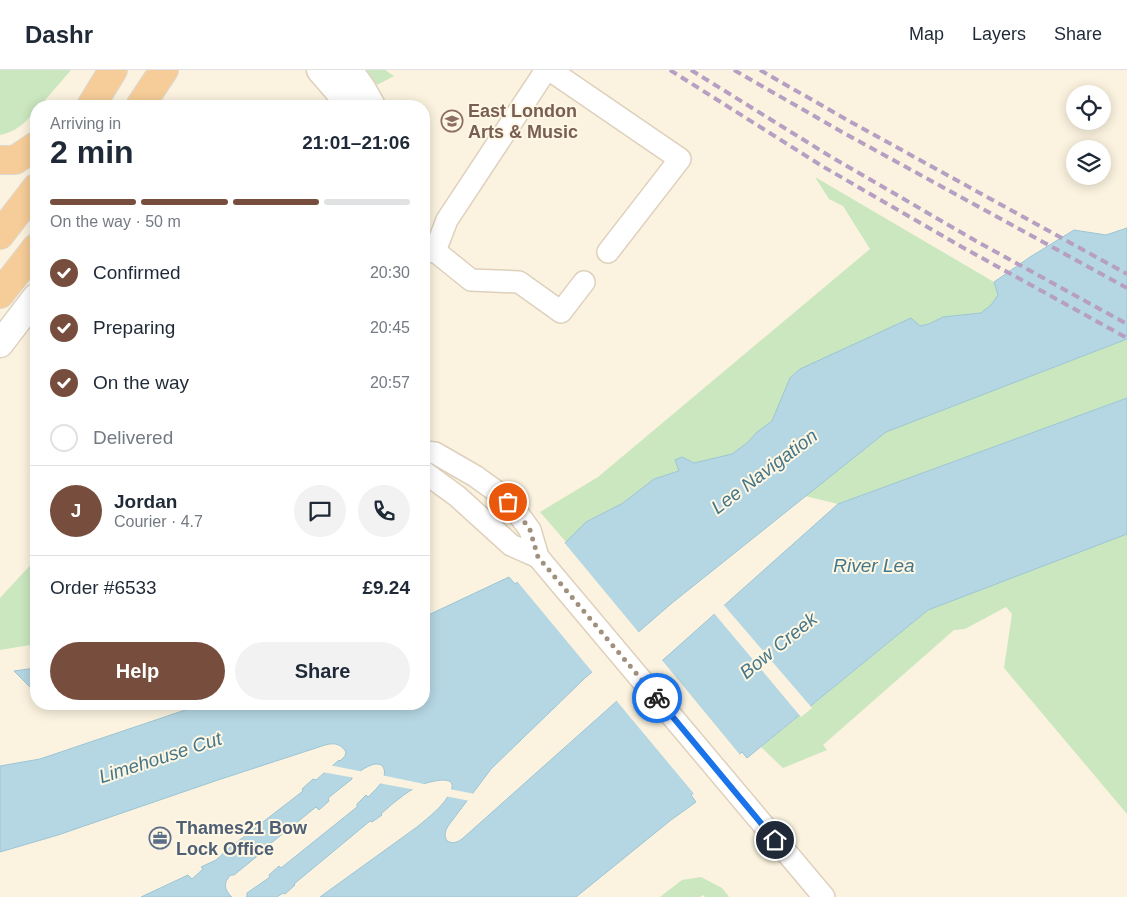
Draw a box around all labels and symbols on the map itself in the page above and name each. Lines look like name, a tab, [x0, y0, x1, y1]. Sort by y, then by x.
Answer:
place label: East London Arts & Music	[468, 101, 578, 142]
school or university icon: East London Arts & Music	[440, 109, 464, 133]
water label: Lee Navigation	[707, 425, 821, 518]
pin	[487, 481, 529, 523]
water label: River Lea	[833, 555, 915, 576]
water label: Bow Creek	[736, 607, 822, 683]
courier	[632, 673, 682, 723]
water label: Limehouse Cut	[96, 728, 225, 787]
place label: Thames21 Bow Lock Office	[176, 818, 308, 859]
pin	[754, 819, 796, 861]
office icon: Thames21 Bow Lock Office	[148, 826, 172, 850]

